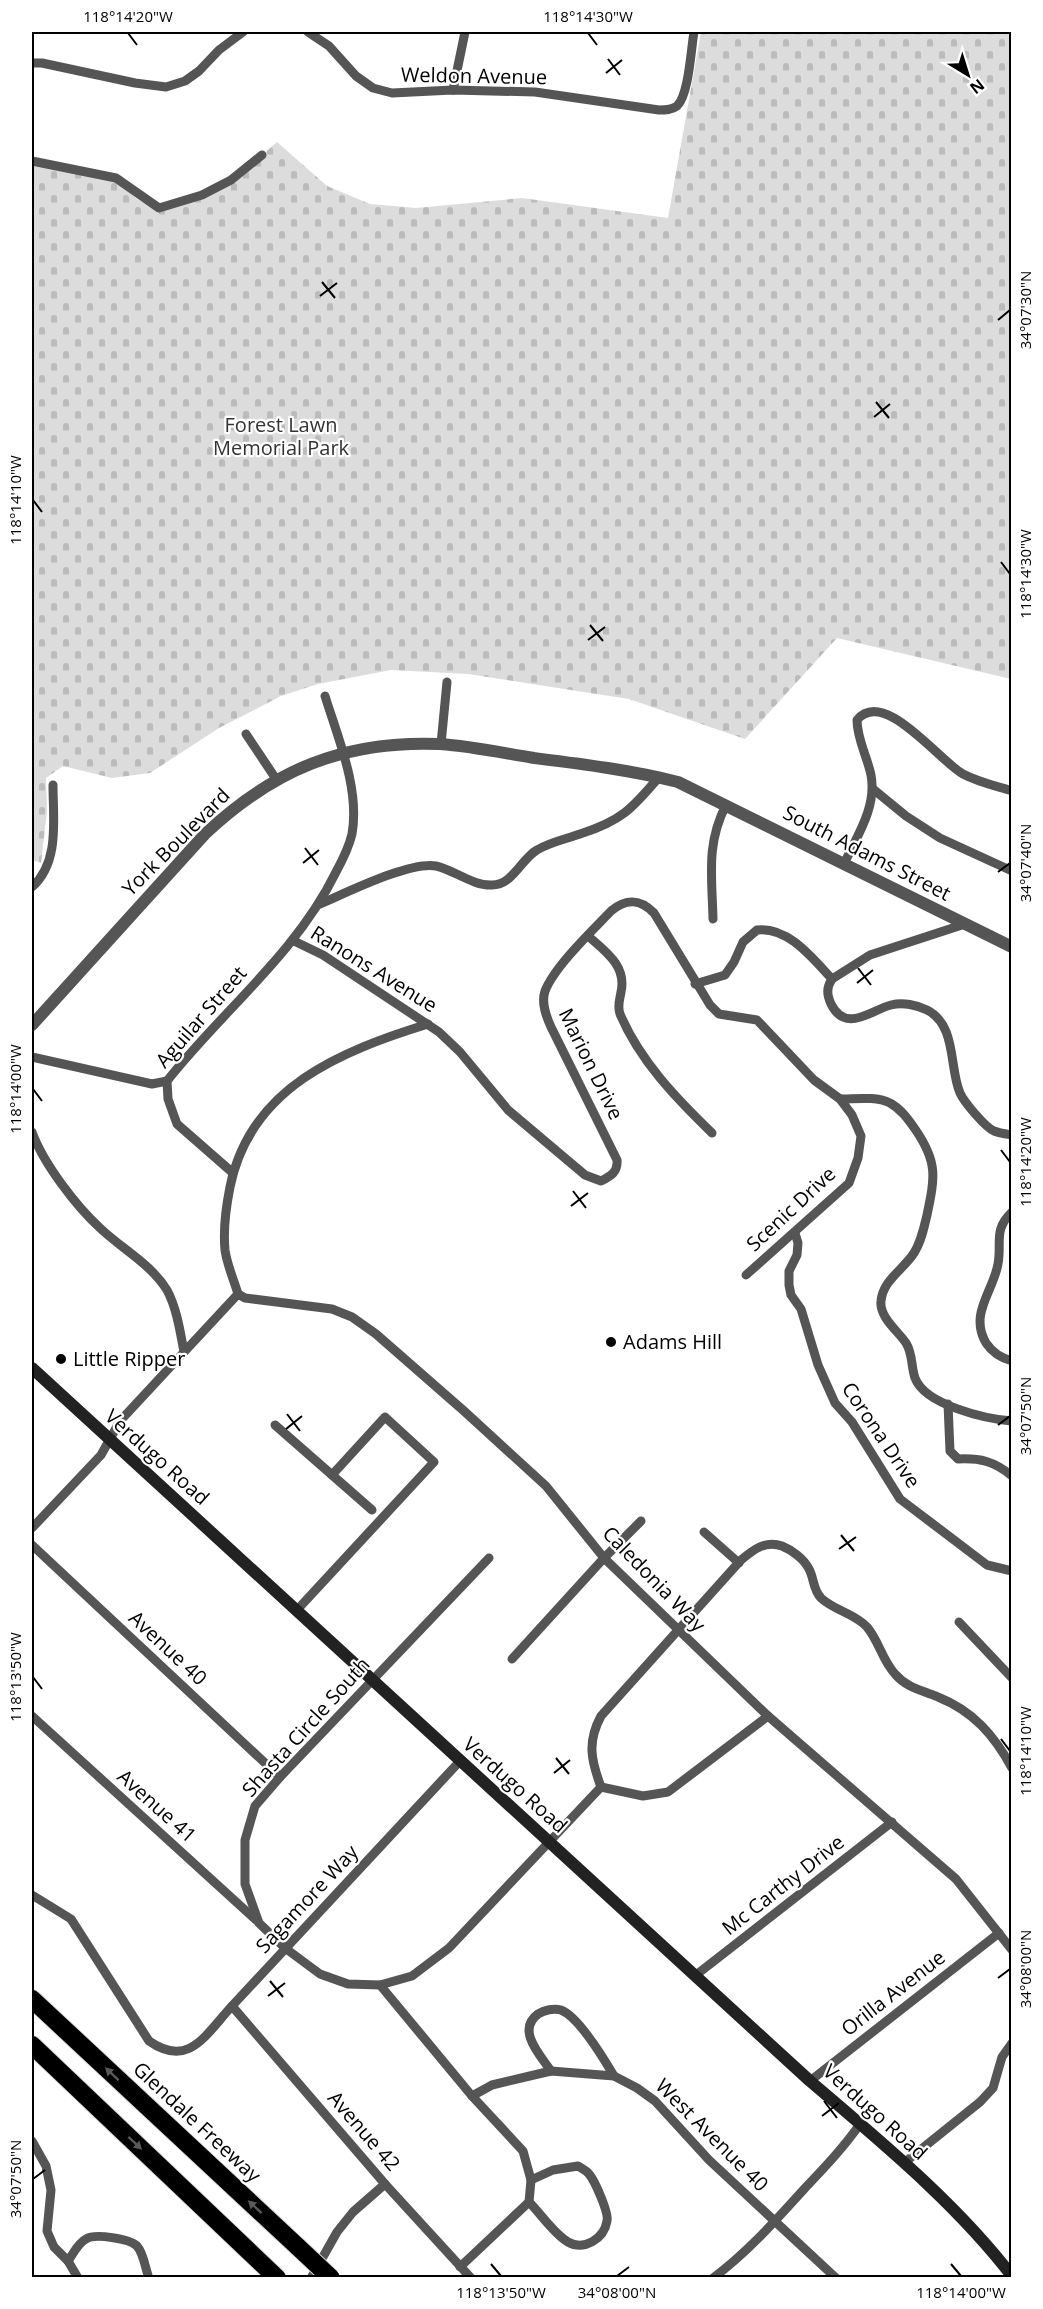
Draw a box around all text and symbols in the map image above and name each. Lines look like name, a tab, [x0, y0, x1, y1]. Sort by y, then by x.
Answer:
text: 118°14'20"W	[83, 6, 173, 26]
text: 118°14'30"W	[543, 6, 633, 26]
north arrow	[938, 45, 998, 105]
street label: Weldon Avenue	[401, 61, 547, 90]
text: N	[965, 74, 989, 99]
text: 34°07'30"N	[1015, 271, 1035, 349]
park label: Forest Lawn Memorial Park	[213, 411, 350, 461]
text: 118°14'10"W	[5, 455, 25, 545]
text: 118°14'30"W	[1015, 529, 1035, 619]
street label: York Boulevard	[116, 782, 235, 901]
street label: South Adams Street	[779, 799, 956, 907]
text: 34°07'40"N	[1015, 824, 1035, 902]
street label: Ranons Avenue	[306, 919, 443, 1018]
street label: Aguilar Street	[149, 960, 252, 1073]
street label: Marion Drive	[553, 1004, 630, 1124]
text: 118°14'00"W	[5, 1044, 25, 1134]
text: 118°14'20"W	[1015, 1117, 1035, 1207]
street label: Scenic Drive	[740, 1160, 841, 1257]
place label: Adams Hill	[623, 1328, 722, 1355]
marker: Adams Hill	[604, 1335, 618, 1349]
place label: Little Ripper	[73, 1345, 186, 1372]
marker: Little Ripper	[54, 1352, 68, 1366]
street label: Corona Drive	[836, 1376, 927, 1493]
text: 34°07'50"N	[1015, 1377, 1035, 1455]
street label: Verdugo Road	[99, 1403, 215, 1511]
street label: Caledonia Way	[597, 1520, 713, 1638]
street label: Avenue 40	[123, 1604, 213, 1691]
text: 118°13'50"W	[5, 1632, 25, 1722]
street label: Shasta Circle South	[236, 1651, 376, 1802]
text: 118°14'10"W	[1015, 1706, 1035, 1796]
street label: Verdugo Road	[457, 1731, 573, 1839]
street label: Avenue 41	[112, 1763, 203, 1848]
street label: Mc Carthy Drive	[716, 1828, 849, 1941]
street label: Sagamore Way	[249, 1838, 365, 1959]
text: 34°08'00"N	[1015, 1930, 1035, 2008]
street label: Orilla Avenue	[835, 1944, 950, 2042]
street label: Glendale Freeway	[128, 2055, 268, 2189]
street label: Verdugo Road	[817, 2058, 933, 2166]
one-way arrow	[105, 2067, 120, 2081]
street label: West Avenue 40	[650, 2072, 775, 2197]
street label: Avenue 42	[322, 2085, 407, 2176]
one-way arrow	[127, 2136, 142, 2149]
text: 34°07'50"N	[5, 2140, 25, 2218]
one-way arrow	[248, 2200, 263, 2214]
text: 118°13'50"W	[456, 2282, 546, 2302]
text: 34°08'00"N	[578, 2282, 656, 2302]
text: 118°14'00"W	[916, 2282, 1006, 2302]

